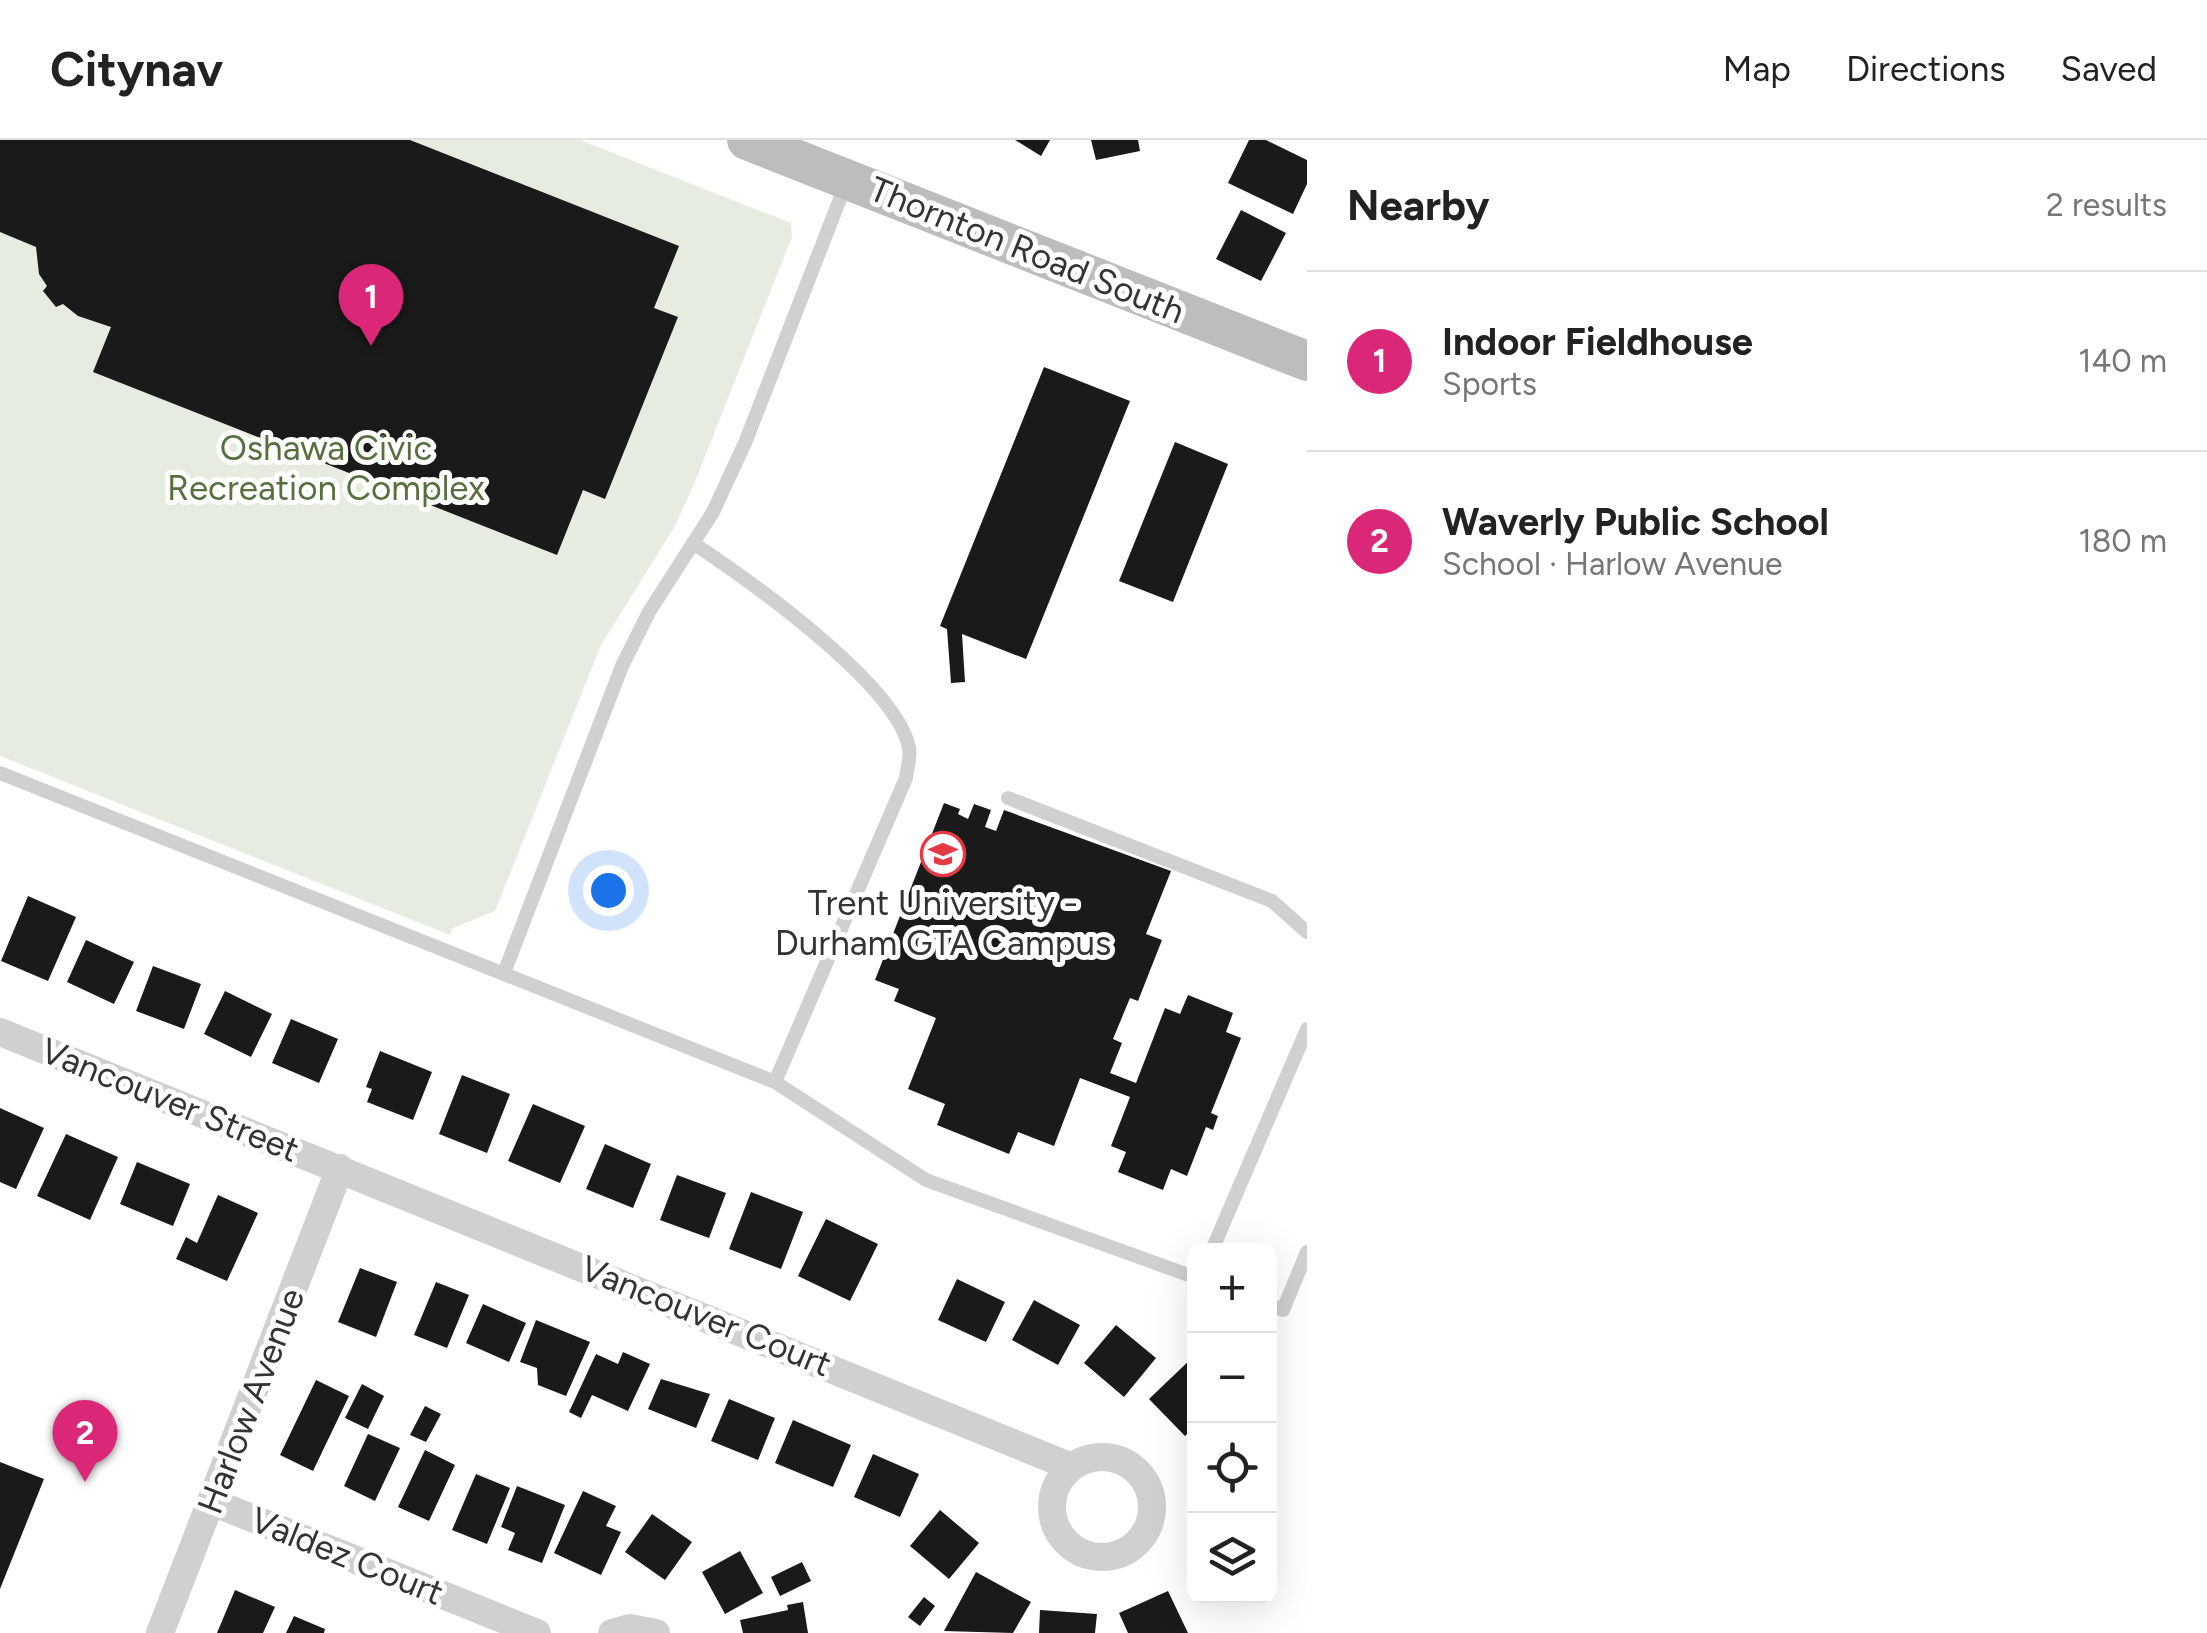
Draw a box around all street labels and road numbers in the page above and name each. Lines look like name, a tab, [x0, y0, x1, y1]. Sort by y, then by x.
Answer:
street label: Thornton Road South	[864, 168, 1190, 332]
street label: Vancouver Street	[35, 1029, 305, 1171]
street label: Vancouver Court	[575, 1247, 837, 1385]
street label: Harlow Avenue	[189, 1282, 313, 1520]
street label: Valdez Court	[245, 1498, 449, 1614]

